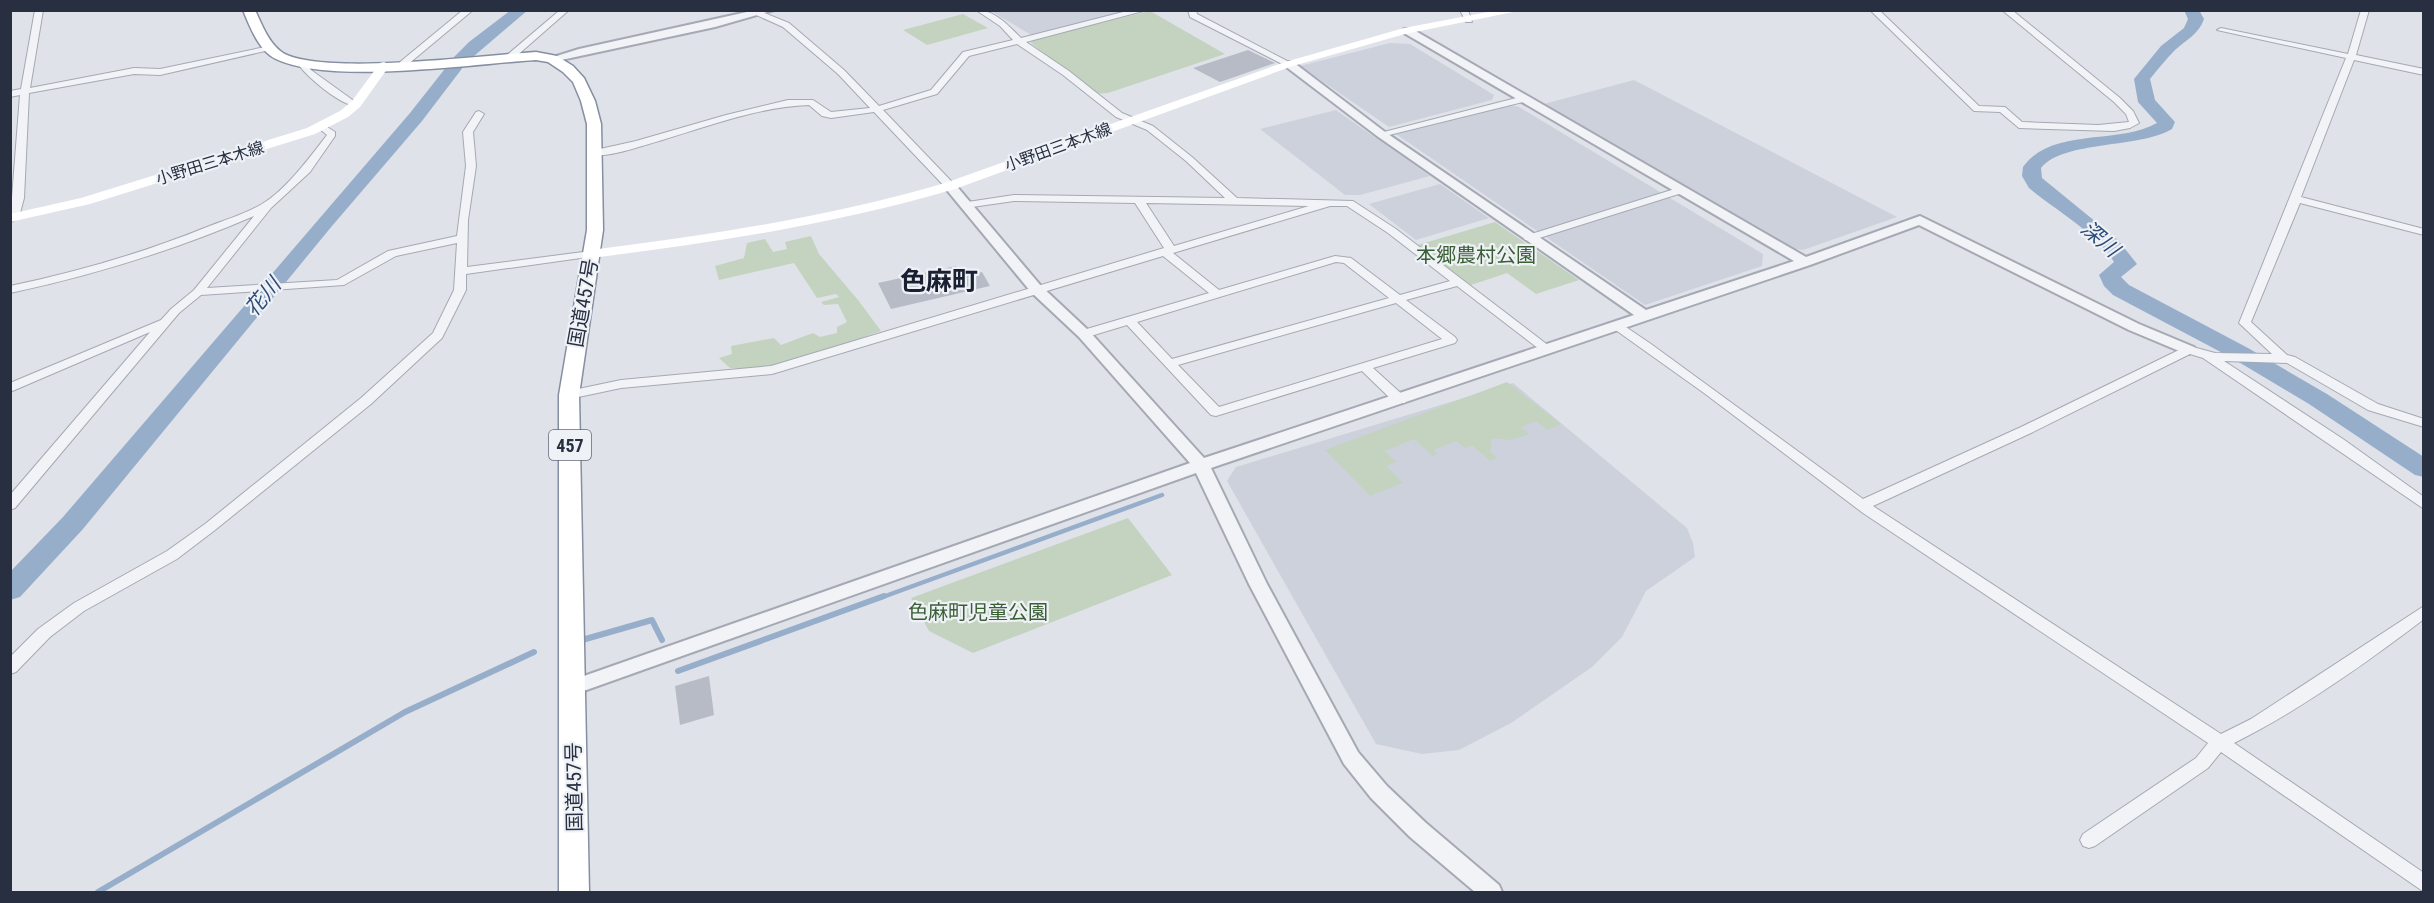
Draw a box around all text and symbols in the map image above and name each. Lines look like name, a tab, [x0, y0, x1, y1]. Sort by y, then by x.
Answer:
street label: 小野田三本木線	[1002, 119, 1114, 175]
street label: 小野田三本木線	[154, 138, 266, 188]
water label: 深川	[2076, 216, 2125, 263]
park label: 本郷農村公園	[1416, 243, 1536, 267]
street label: 国道457号	[563, 257, 603, 349]
district label: 色麻町	[900, 266, 978, 296]
water label: 花川	[240, 272, 287, 321]
road number: 457	[549, 430, 591, 460]
park label: 色麻町児童公園	[908, 600, 1048, 624]
street label: 国道457号	[561, 742, 587, 832]

